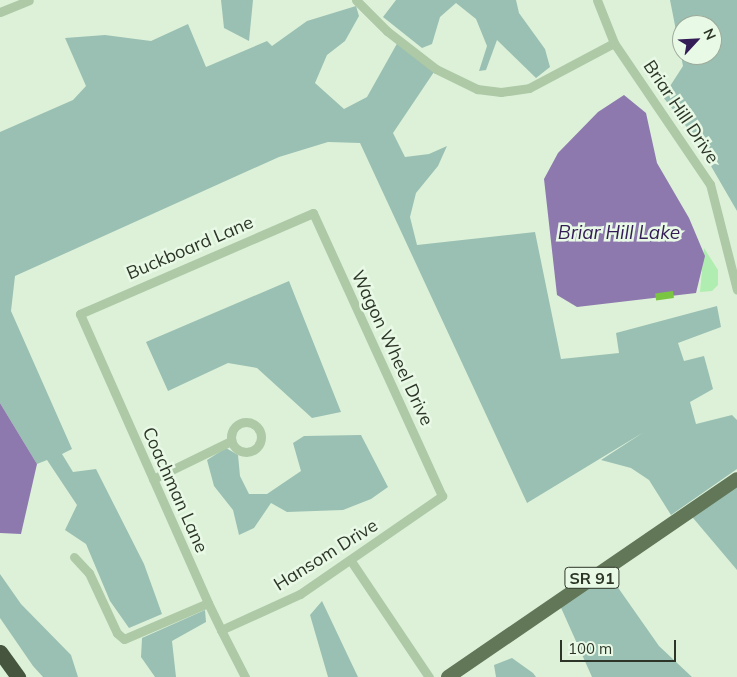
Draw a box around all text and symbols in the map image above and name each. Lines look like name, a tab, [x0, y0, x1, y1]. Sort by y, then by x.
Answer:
north arrow	[672, 15, 722, 65]
text: N	[699, 25, 720, 43]
street label: Briar Hill Drive	[639, 56, 723, 168]
street label: Buckboard Lane	[123, 212, 257, 284]
water label: Briar Hill Lake	[558, 222, 680, 244]
street label: Wagon Wheel Drive	[347, 267, 437, 429]
street label: Coachman Lane	[138, 424, 212, 556]
street label: Hansom Drive	[270, 514, 382, 596]
road number: SR 91	[563, 564, 621, 592]
scale bar	[562, 630, 678, 662]
text: 100 m	[568, 639, 612, 658]

